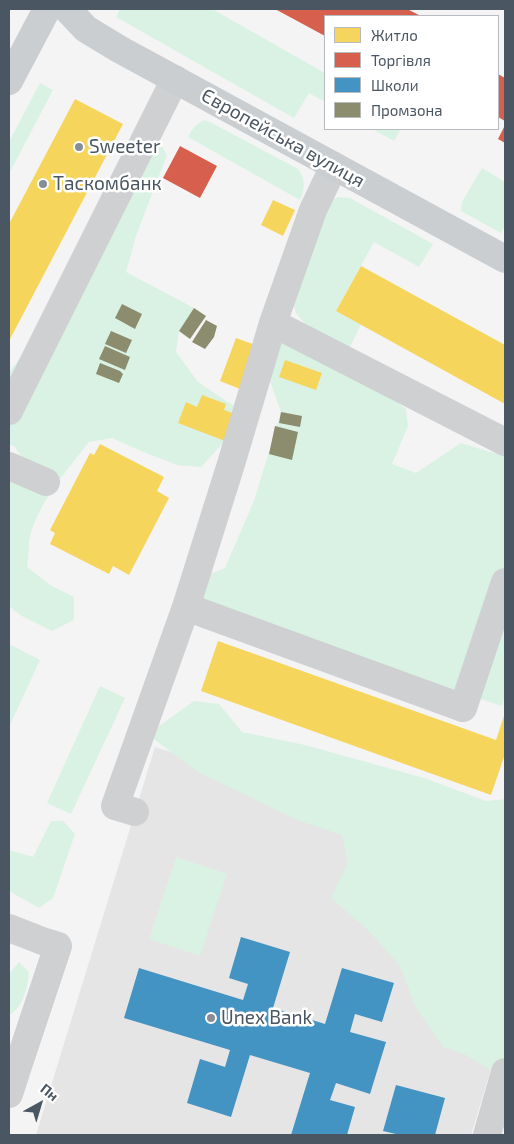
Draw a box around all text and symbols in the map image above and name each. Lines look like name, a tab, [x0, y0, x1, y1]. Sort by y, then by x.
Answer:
legend	[324, 15, 499, 130]
text: Житло	[371, 26, 418, 44]
text: Торгівля	[371, 51, 431, 69]
text: Школи	[371, 76, 419, 94]
street label: Європейська вулиця	[197, 84, 369, 192]
text: Промзона	[371, 101, 443, 119]
place label: Sweeter	[89, 136, 161, 158]
marker: Sweeter	[73, 141, 85, 153]
place label: Таскомбанк	[53, 173, 162, 195]
marker: Таскомбанк	[37, 178, 49, 190]
place label: Unex Bank	[221, 1007, 312, 1029]
marker: Unex Bank	[205, 1012, 217, 1024]
north arrow	[15, 1079, 65, 1129]
text: Пн	[37, 1080, 62, 1104]

